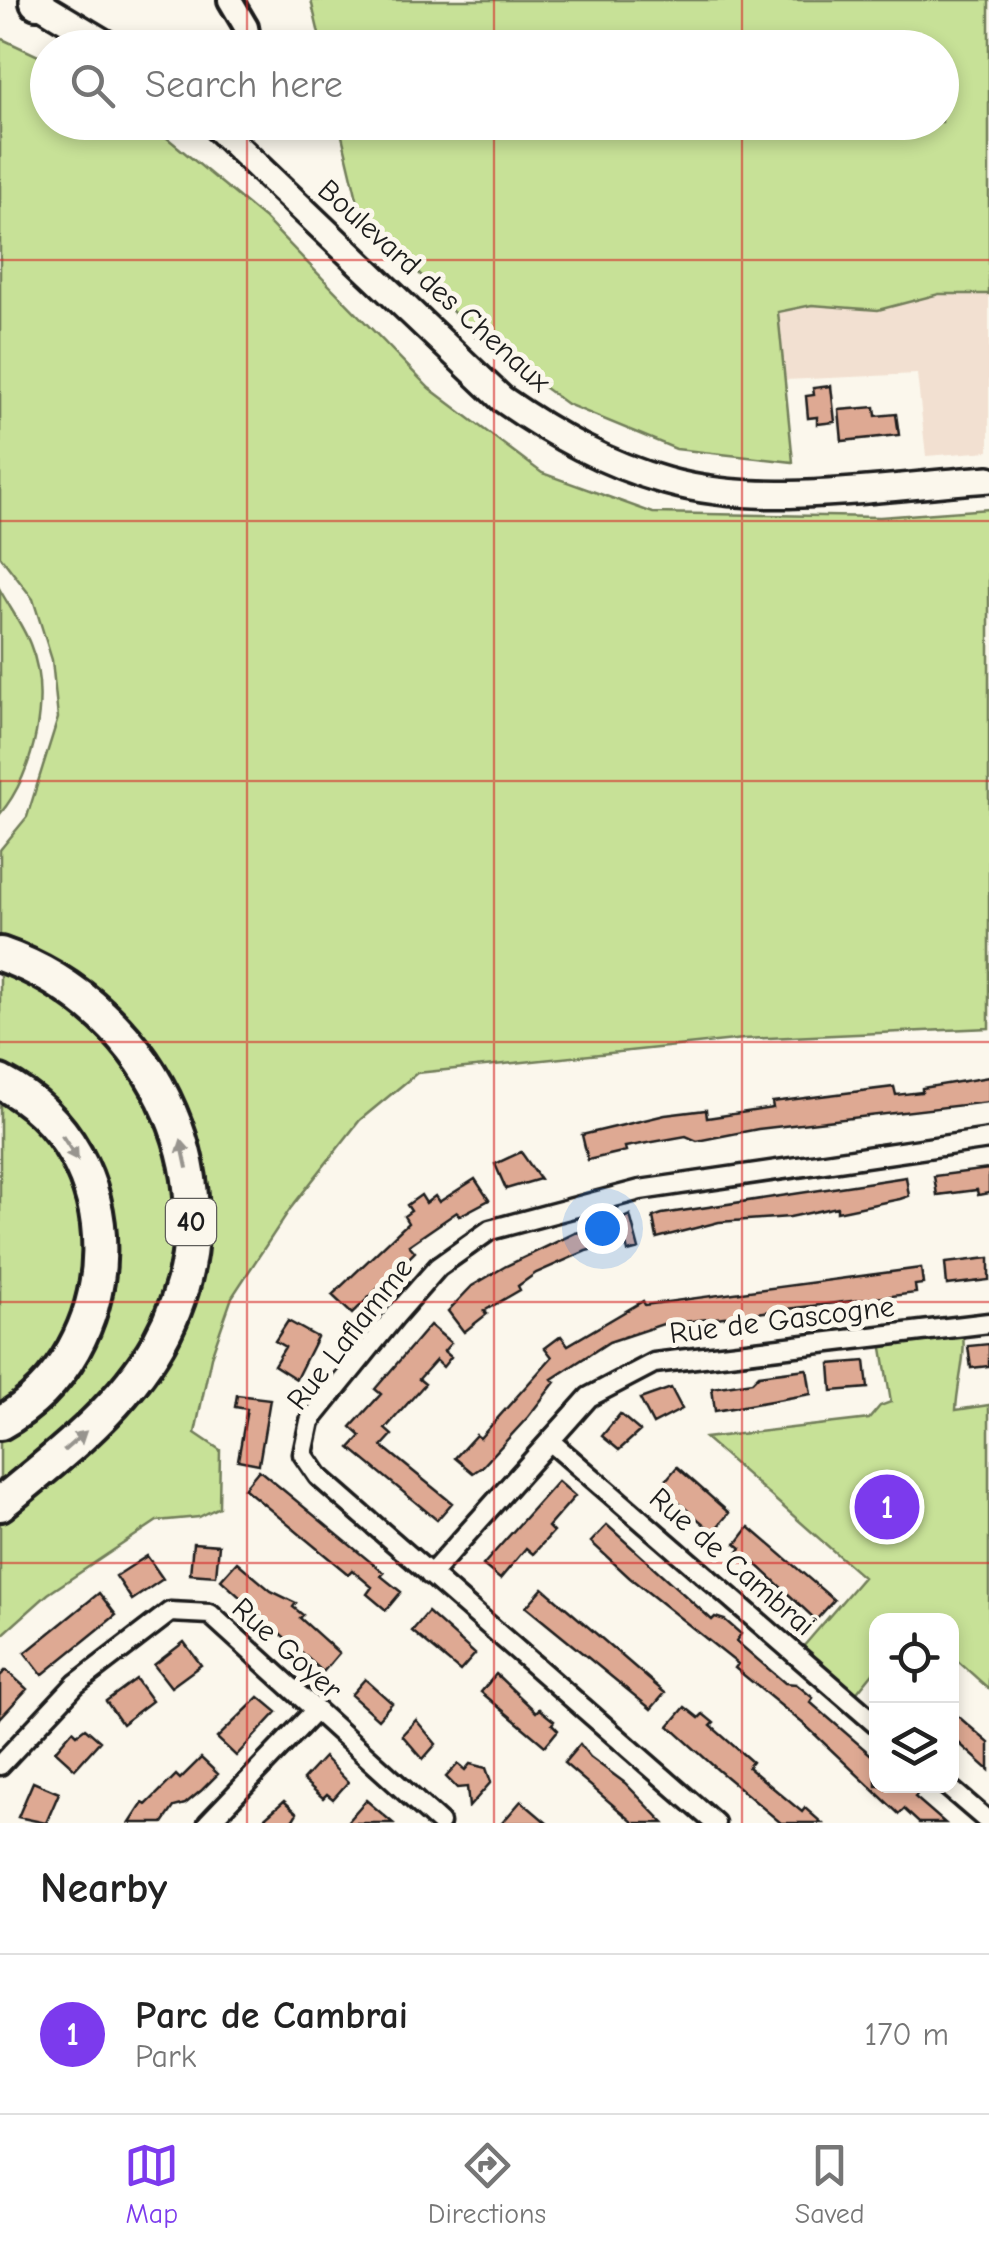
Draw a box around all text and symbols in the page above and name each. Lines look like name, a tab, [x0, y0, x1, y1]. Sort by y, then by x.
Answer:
search box	[30, 30, 959, 140]
icon: search	[65, 58, 120, 113]
text: Search here	[145, 63, 343, 107]
street label: Boulevard des Chenaux	[311, 173, 558, 400]
one-way arrow	[61, 1134, 79, 1162]
one-way arrow	[175, 1138, 191, 1169]
road number: 40	[166, 1199, 216, 1245]
your location	[577, 1203, 628, 1254]
street label: Rue Laflamme	[280, 1251, 420, 1417]
street label: Rue de Gascogne	[668, 1289, 896, 1351]
one-way arrow	[62, 1431, 87, 1453]
pin: 1	[854, 1470, 920, 1544]
street label: Rue de Cambrai	[642, 1481, 822, 1643]
street label: Rue Goyer	[225, 1591, 349, 1707]
map controls	[869, 1613, 959, 1793]
button: locate	[869, 1613, 959, 1703]
button: layers	[869, 1703, 959, 1793]
text: Nearby	[40, 1864, 167, 1913]
text: Parc de Cambrai	[135, 1994, 408, 2038]
text: 1	[66, 2016, 79, 2053]
text: 170 m	[865, 2016, 949, 2053]
text: Park	[135, 2038, 196, 2075]
tab: Map	[124, 2138, 179, 2230]
tab: Directions	[428, 2138, 546, 2230]
tab: Saved	[795, 2138, 865, 2230]

